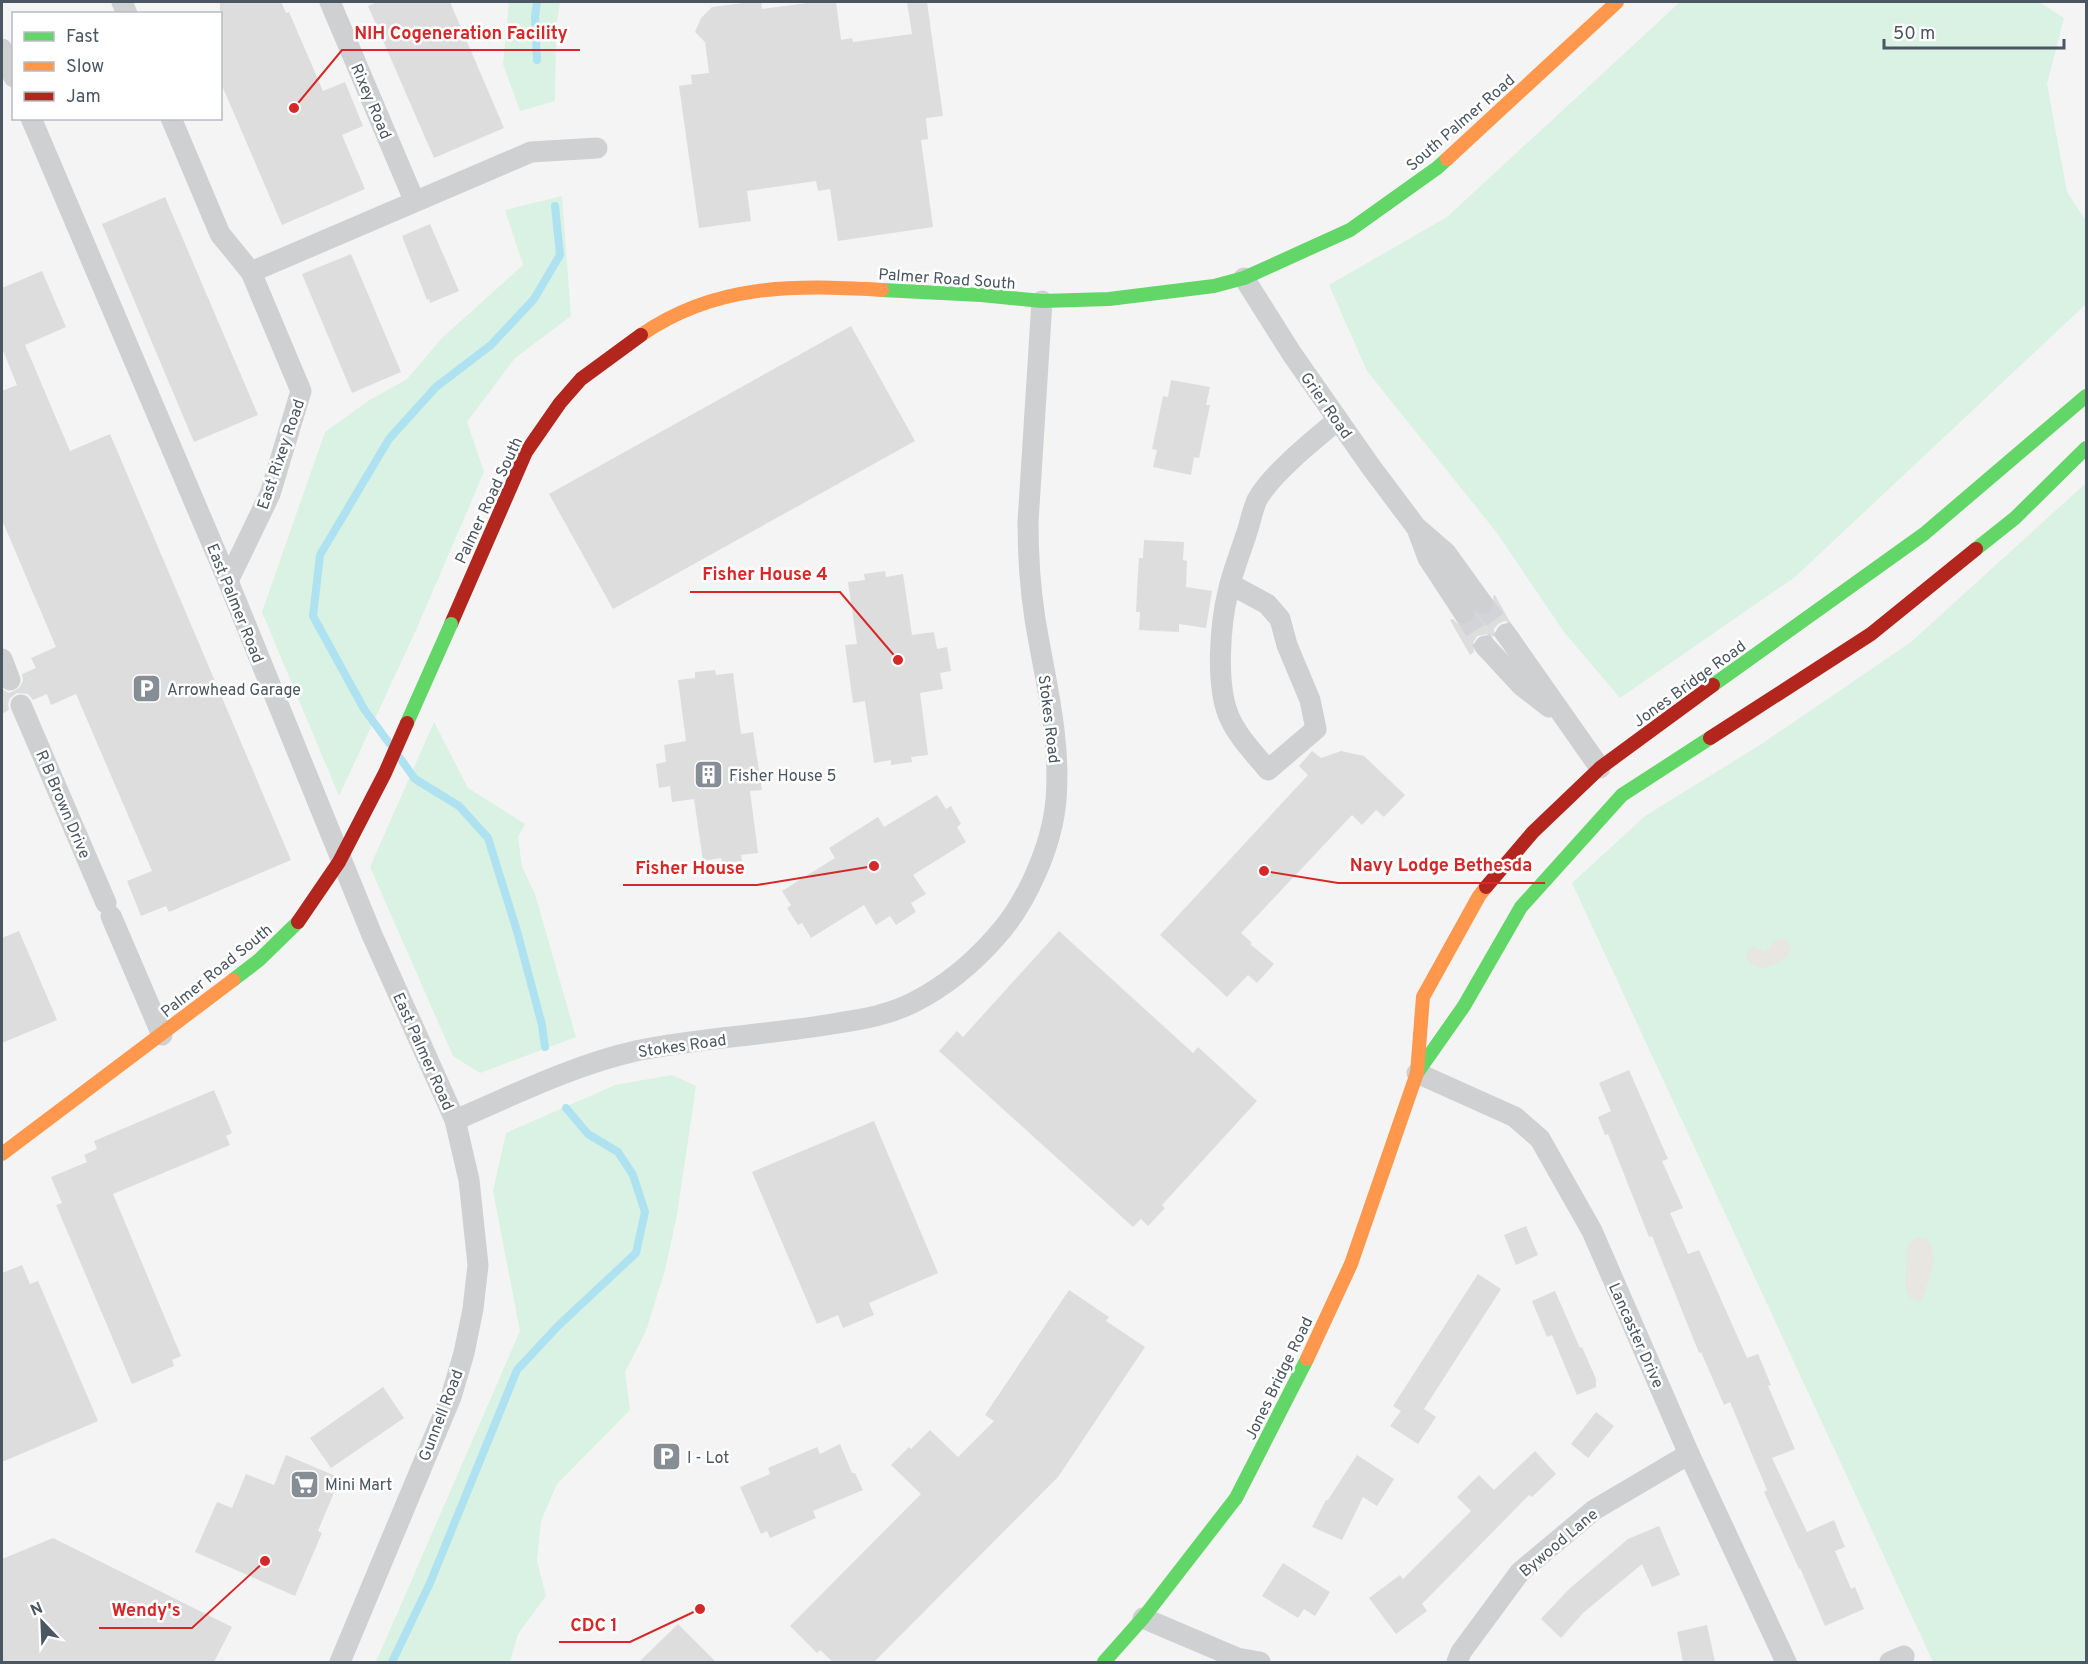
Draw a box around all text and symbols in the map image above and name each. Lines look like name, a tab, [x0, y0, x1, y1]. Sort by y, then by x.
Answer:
legend	[12, 12, 222, 120]
scale bar	[1884, 12, 2064, 50]
callout: NIH Cogeneration Facility	[342, 14, 580, 50]
text: NIH Cogeneration Facility	[354, 23, 568, 46]
text: 50 m	[1893, 23, 1935, 46]
text: Fast	[66, 26, 99, 49]
text: Slow	[66, 56, 104, 79]
street label: Rixey Road	[345, 61, 395, 143]
street label: South Palmer Road	[1403, 71, 1520, 176]
text: Jam	[66, 86, 101, 109]
street label: Palmer Road South	[877, 265, 1016, 295]
street label: Grier Road	[1295, 369, 1356, 443]
street label: East Rixey Road	[254, 397, 310, 512]
street label: Palmer Road South	[452, 434, 528, 567]
street label: East Palmer Road	[201, 541, 267, 666]
callout: Fisher House 4	[690, 556, 840, 592]
text: Fisher House 4	[702, 564, 828, 587]
street label: Jones Bridge Road	[1630, 637, 1750, 732]
parking icon: Arrowhead Garage	[130, 673, 162, 705]
street label: Stokes Road	[1033, 674, 1063, 765]
place label: Arrowhead Garage	[167, 681, 301, 701]
street label: R B Brown Drive	[30, 748, 94, 862]
building icon: Fisher House 5	[692, 759, 724, 791]
place label: Fisher House 5	[729, 767, 836, 787]
callout: Navy Lodge Bethesda	[1338, 847, 1545, 883]
callout: Fisher House	[623, 849, 757, 885]
text: Navy Lodge Bethesda	[1350, 855, 1532, 878]
text: Fisher House	[635, 858, 745, 881]
street label: Palmer Road South	[157, 920, 277, 1023]
street label: East Palmer Road	[387, 990, 457, 1114]
street label: Stokes Road	[637, 1031, 728, 1063]
street label: Lancaster Drive	[1603, 1280, 1667, 1391]
street label: Jones Bridge Road	[1241, 1314, 1318, 1444]
street label: Gunnell Road	[415, 1367, 468, 1464]
parking icon: I - Lot	[650, 1441, 682, 1473]
place label: I - Lot	[687, 1449, 729, 1469]
supermarket icon: Mini Mart	[288, 1468, 320, 1500]
place label: Mini Mart	[325, 1476, 392, 1496]
street label: Bywood Lane	[1516, 1505, 1603, 1582]
north arrow	[12, 1592, 72, 1652]
callout: Wendy's	[99, 1592, 192, 1628]
text: N	[28, 1599, 46, 1621]
text: Wendy's	[111, 1600, 181, 1623]
callout: CDC 1	[559, 1606, 630, 1642]
text: CDC 1	[570, 1615, 618, 1638]

